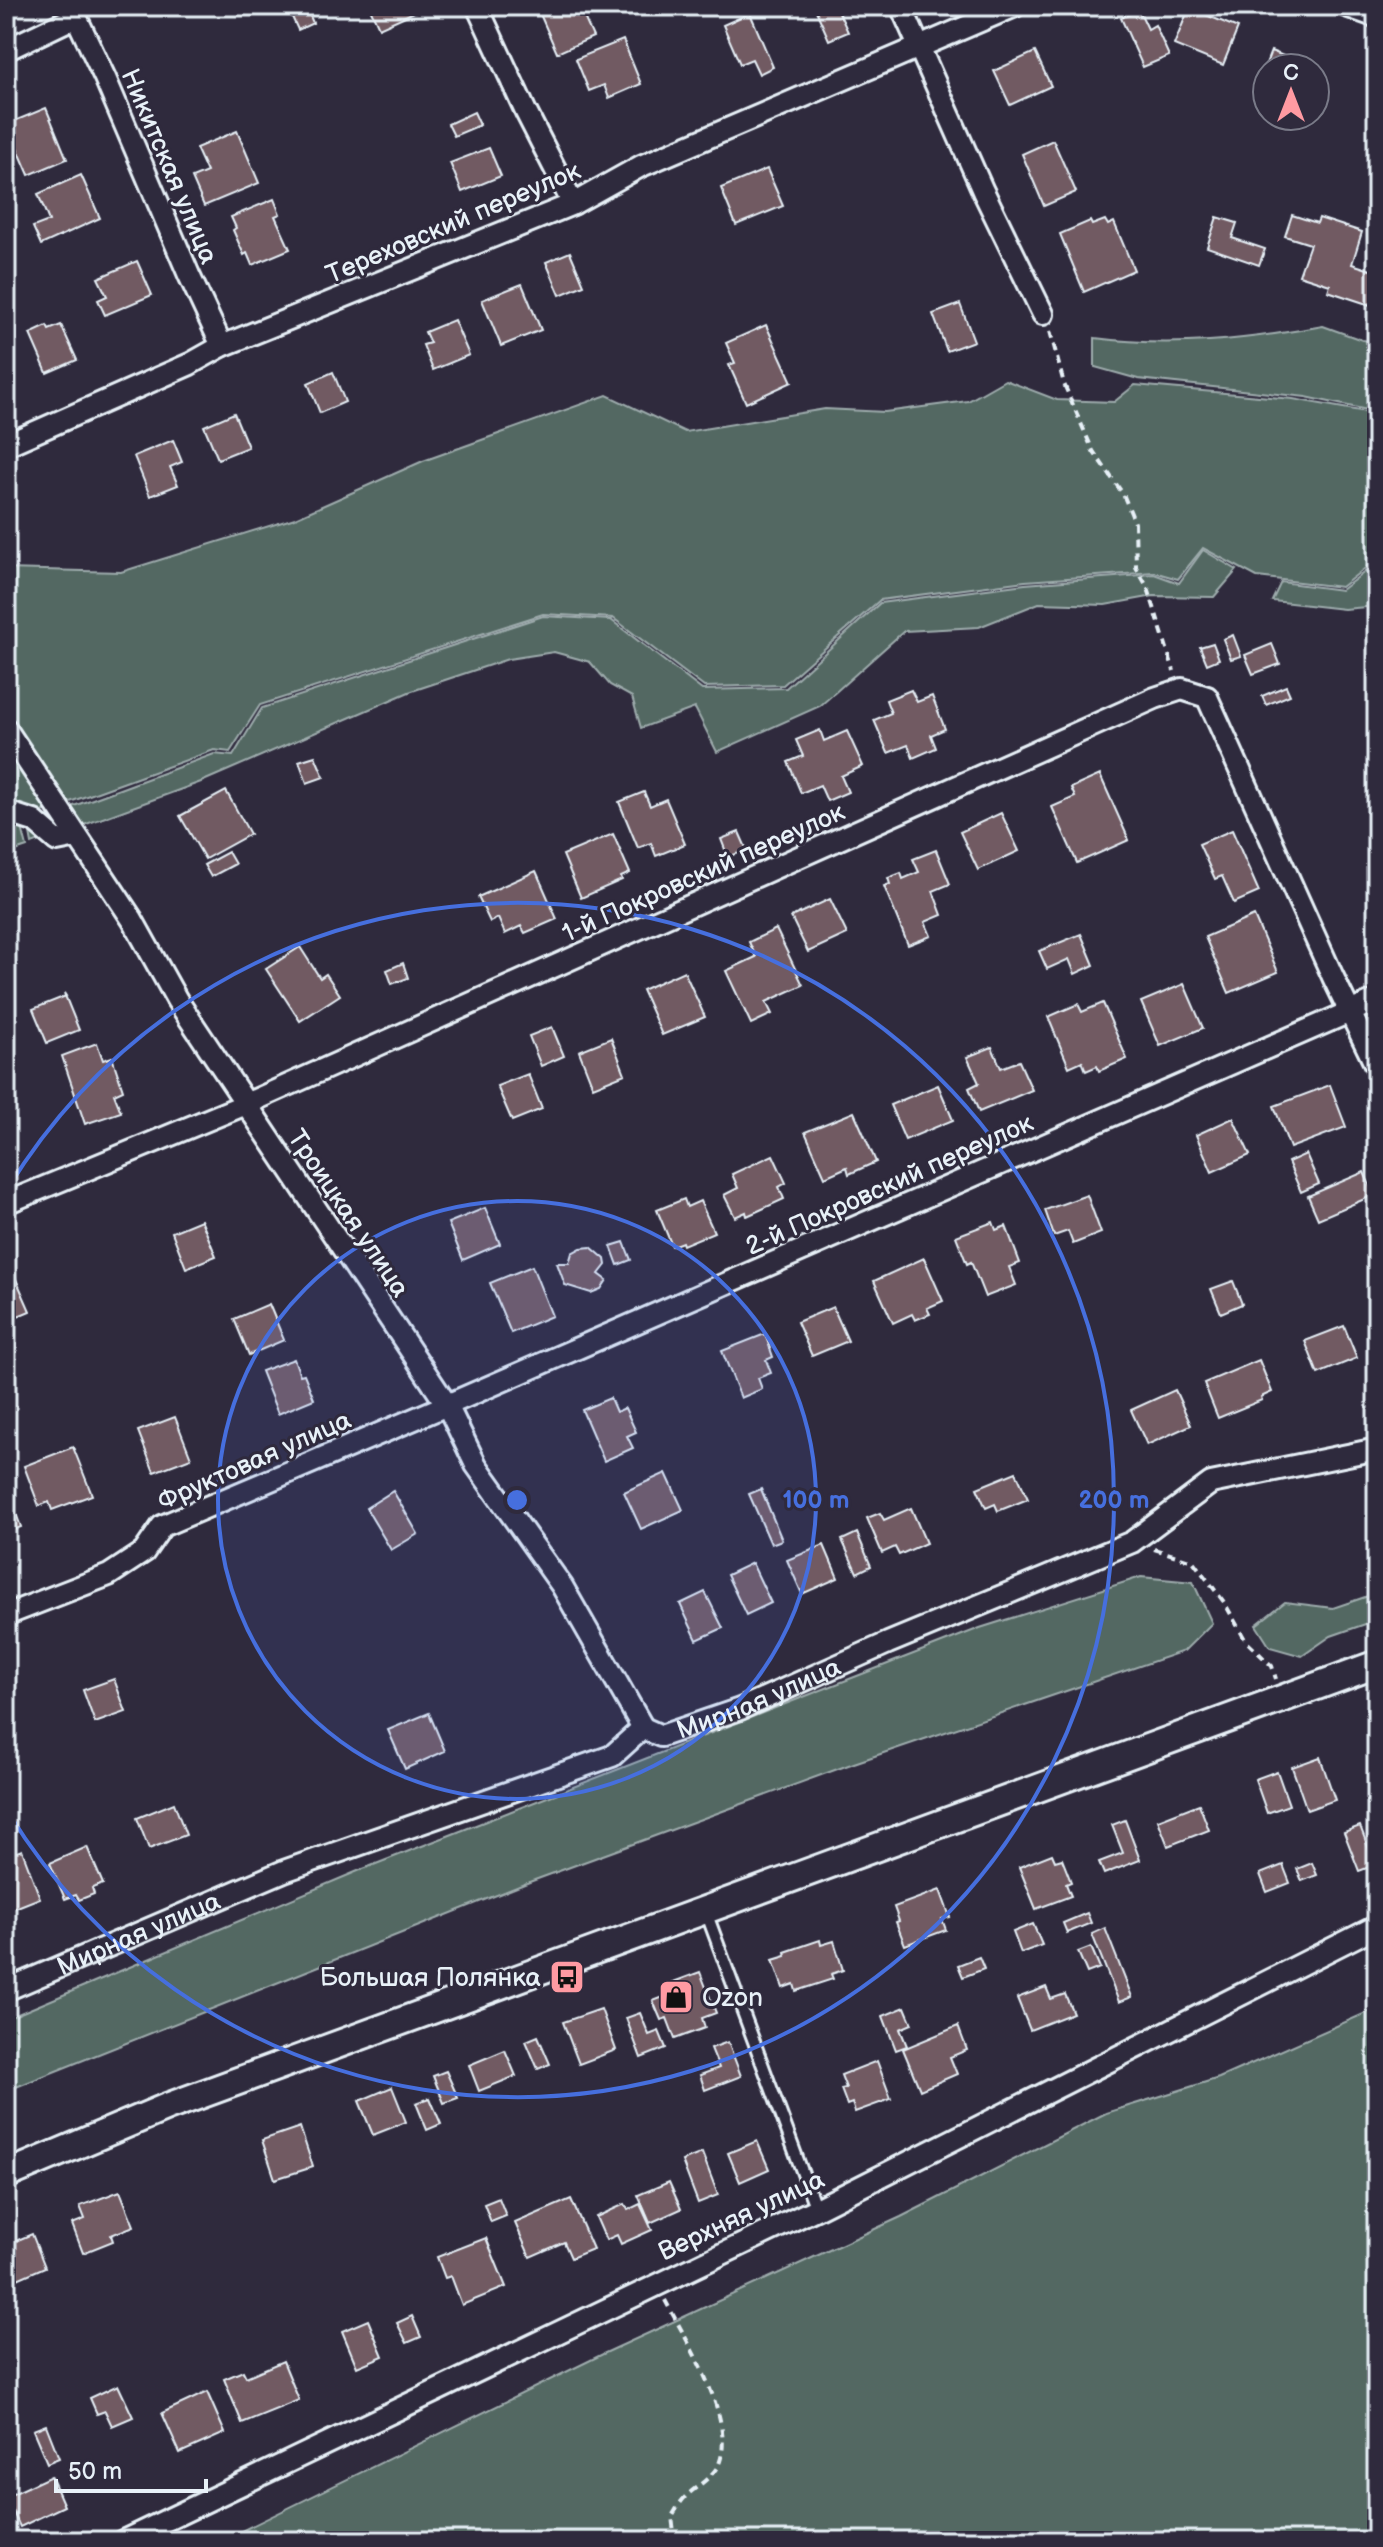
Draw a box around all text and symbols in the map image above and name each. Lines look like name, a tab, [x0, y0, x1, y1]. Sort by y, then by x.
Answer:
north arrow	[1251, 52, 1331, 132]
text: С	[1283, 60, 1299, 87]
street label: Никитская улица	[114, 65, 224, 269]
street label: Тереховский переулок	[322, 156, 586, 291]
street label: 1-й Покровский переулок	[558, 797, 850, 950]
street label: 2-й Покровский переулок	[741, 1108, 1038, 1263]
street label: Троицкая улица	[280, 1124, 415, 1303]
street label: Фруктовая улица	[153, 1405, 356, 1518]
centre of rings	[503, 1486, 531, 1514]
text: 100 m	[783, 1486, 849, 1515]
text: 200 m	[1079, 1486, 1149, 1515]
street label: Мирная улица	[673, 1652, 846, 1746]
street label: Мирная улица	[53, 1886, 225, 1983]
bus stop icon: Большая Полянка	[548, 1958, 586, 1996]
place label: Большая Полянка	[320, 1963, 541, 1994]
shop icon: Ozon	[657, 1978, 695, 2016]
place label: Ozon	[702, 1983, 763, 2014]
street label: Верхняя улица	[654, 2164, 830, 2268]
scale bar	[56, 2443, 206, 2493]
text: 50 m	[68, 2457, 122, 2486]

